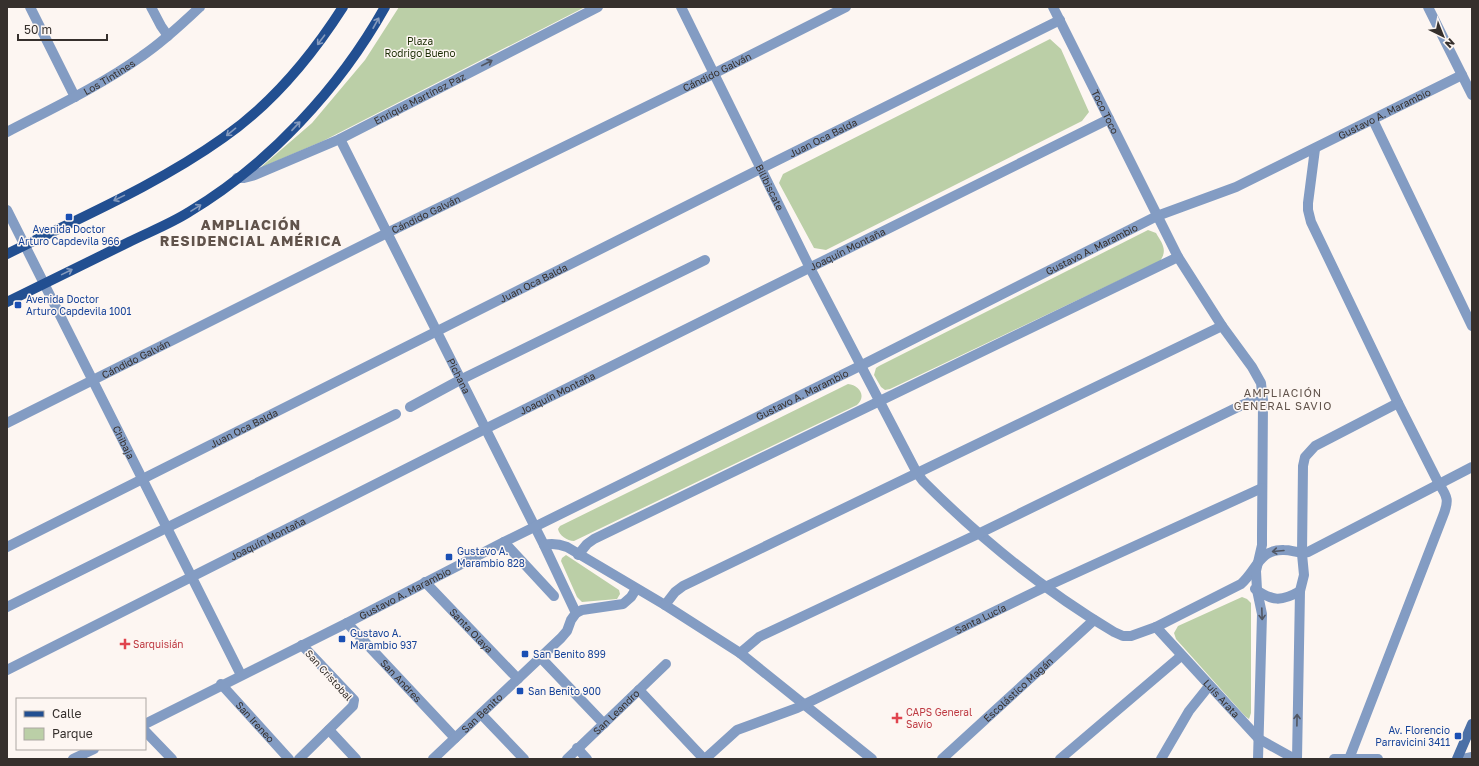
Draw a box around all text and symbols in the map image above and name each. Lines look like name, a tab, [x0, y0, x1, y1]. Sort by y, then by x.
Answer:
scale bar	[18, 16, 107, 42]
north arrow	[1423, 16, 1463, 56]
one-way arrow	[372, 17, 380, 29]
text: 50 m	[24, 22, 52, 37]
one-way arrow	[317, 34, 326, 45]
park label: Plaza Rodrigo Bueno	[385, 35, 455, 59]
text: N	[1443, 36, 1458, 51]
street label: Cándido Galván	[681, 50, 753, 94]
street label: Los Tintines	[81, 57, 137, 97]
one-way arrow	[481, 59, 493, 67]
street label: Enrique Martínez Paz	[372, 70, 467, 127]
street label: Gustavo A. Marambio	[1336, 86, 1432, 141]
street label: Toco Toco	[1089, 87, 1121, 136]
street label: Juan Oca Balda	[787, 116, 859, 160]
one-way arrow	[291, 121, 301, 131]
one-way arrow	[225, 128, 236, 137]
street label: Bilibiscate	[754, 162, 787, 213]
street label: Cándido Galván	[389, 192, 462, 236]
one-way arrow	[113, 195, 125, 202]
one-way arrow	[190, 204, 201, 212]
marker: Avenida Doctor Arturo Capdevila 966	[64, 212, 74, 222]
district label: AMPLIACIÓN RESIDENCIAL AMÉRICA	[160, 216, 342, 249]
street label: Gustavo A. Marambio	[1043, 221, 1140, 277]
place label: Avenida Doctor Arturo Capdevila 966	[18, 223, 120, 247]
street label: Joaquín Montaña	[808, 225, 887, 273]
street label: Juan Oca Balda	[498, 261, 569, 305]
one-way arrow	[61, 268, 73, 276]
place label: Avenida Doctor Arturo Capdevila 1001	[26, 293, 131, 317]
marker: Avenida Doctor Arturo Capdevila 1001	[13, 300, 23, 310]
street label: Cándido Galván	[100, 336, 172, 381]
street label: Pichana	[445, 356, 473, 396]
street label: Gustavo A. Marambio	[754, 367, 850, 423]
street label: Joaquín Montaña	[517, 369, 597, 417]
district label: AMPLIACIÓN GENERAL SAVIO	[1234, 386, 1332, 412]
street label: Juan Oca Balda	[208, 406, 280, 450]
street label: Chibaja	[110, 424, 137, 461]
street label: Joaquín Montaña	[228, 515, 307, 563]
place label: Gustavo A. Marambio 828	[457, 545, 525, 569]
one-way arrow	[1272, 547, 1285, 554]
marker: Gustavo A. Marambio 828	[444, 552, 454, 562]
street label: Gustavo A. Marambio	[357, 565, 453, 622]
street label: Santa Lucía	[953, 601, 1008, 636]
street label: Santa Olaya	[447, 606, 496, 655]
one-way arrow	[1258, 607, 1265, 620]
place label: Gustavo A. Marambio 937	[350, 627, 417, 651]
marker: Gustavo A. Marambio 937	[337, 634, 347, 644]
place label: Sarquisián	[133, 638, 184, 650]
marker: Sarquisián	[120, 639, 130, 649]
street label: San Cristobal	[303, 647, 355, 703]
place label: San Benito 899	[533, 648, 606, 660]
marker: San Benito 899	[520, 649, 530, 659]
street label: Escolástico Magán	[981, 655, 1055, 724]
street label: San Andres	[378, 657, 424, 705]
street label: Luis Arata	[1201, 677, 1242, 720]
place label: San Benito 900	[528, 685, 601, 697]
marker: San Benito 900	[515, 686, 525, 696]
street label: San Leandro	[590, 687, 642, 737]
street label: San Benito	[459, 691, 505, 735]
legend	[16, 698, 146, 750]
street label: San Ireneo	[234, 699, 277, 745]
text: Calle	[52, 706, 82, 721]
place label: CAPS General Savio	[906, 706, 972, 730]
marker: CAPS General Savio	[891, 712, 903, 724]
one-way arrow	[1293, 714, 1301, 727]
place label: Av. Florencio Parravicini 3411	[1375, 724, 1450, 748]
text: Parque	[52, 726, 93, 741]
marker: Av. Florencio Parravicini 3411	[1453, 731, 1463, 741]

